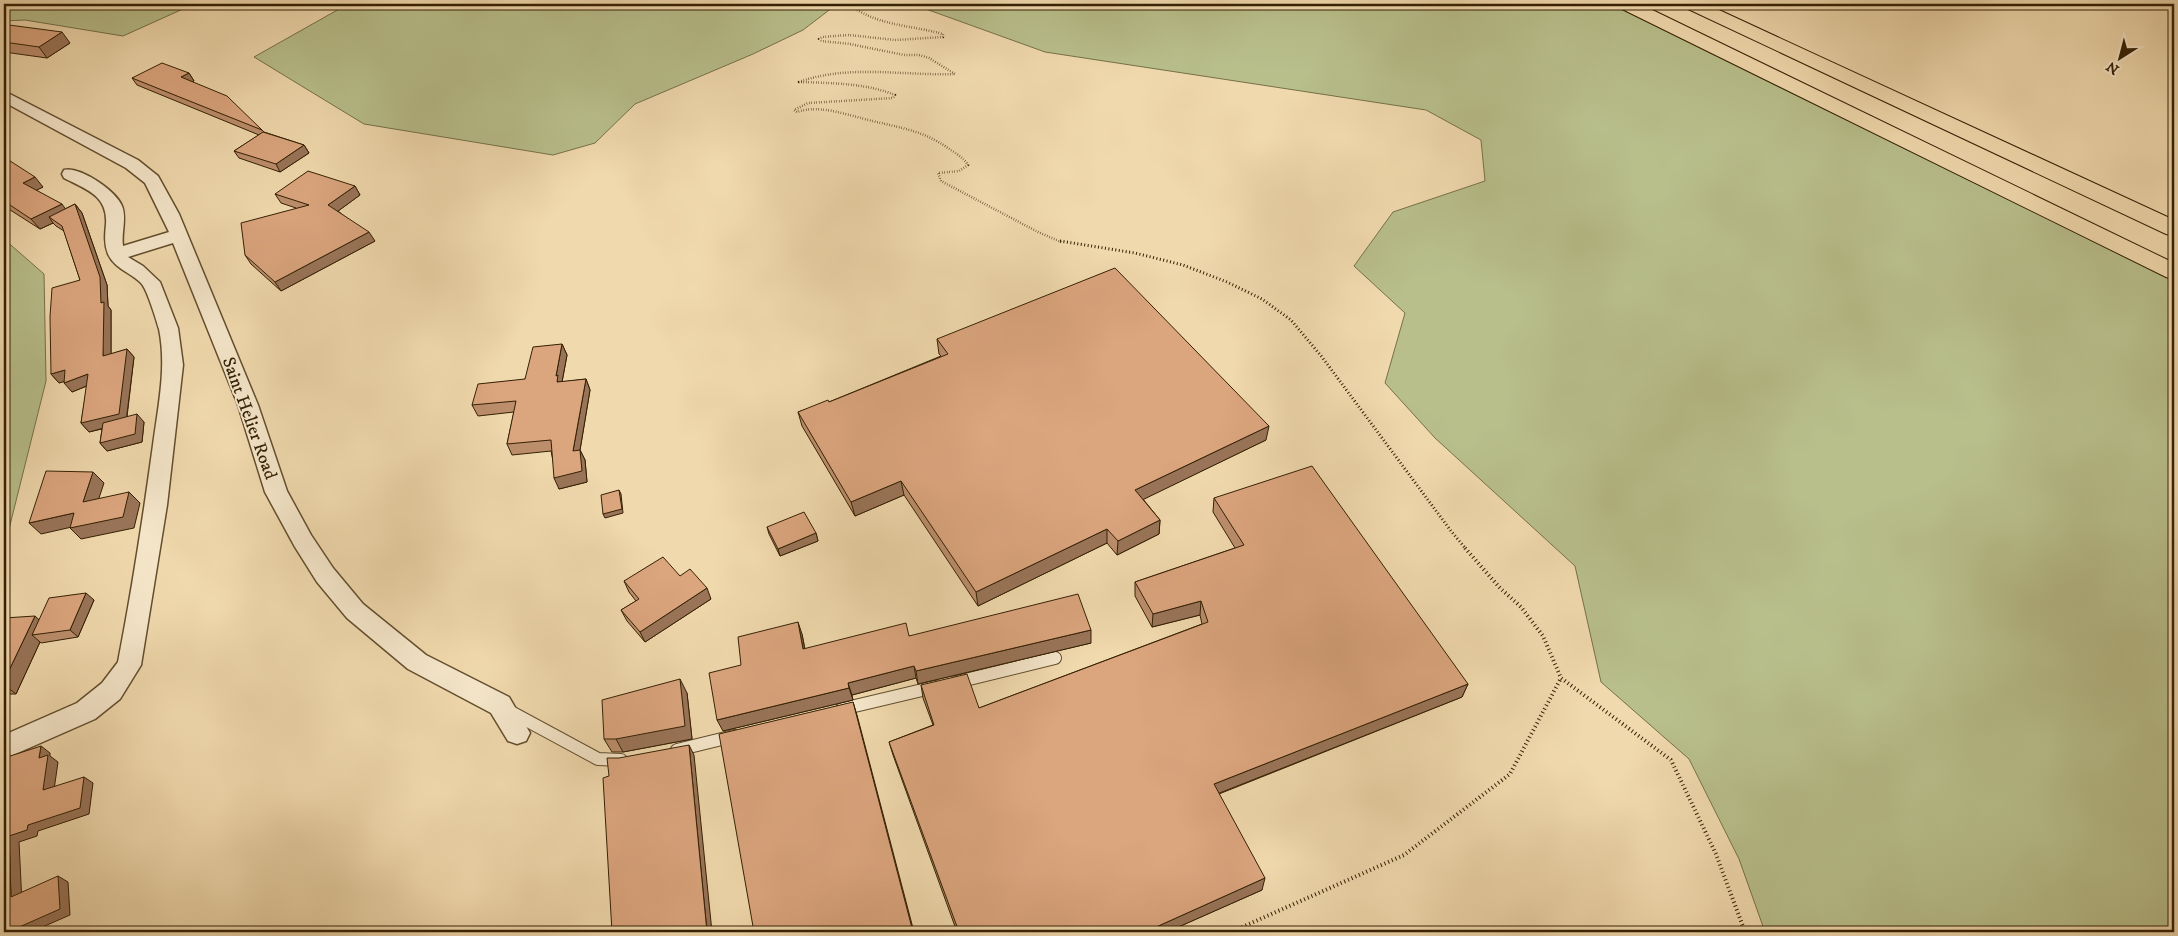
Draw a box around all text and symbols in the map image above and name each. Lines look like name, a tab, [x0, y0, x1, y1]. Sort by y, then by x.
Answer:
north arrow	[2096, 32, 2146, 82]
text: N	[2103, 57, 2123, 78]
street label: Saint Helier Road	[217, 354, 281, 482]

